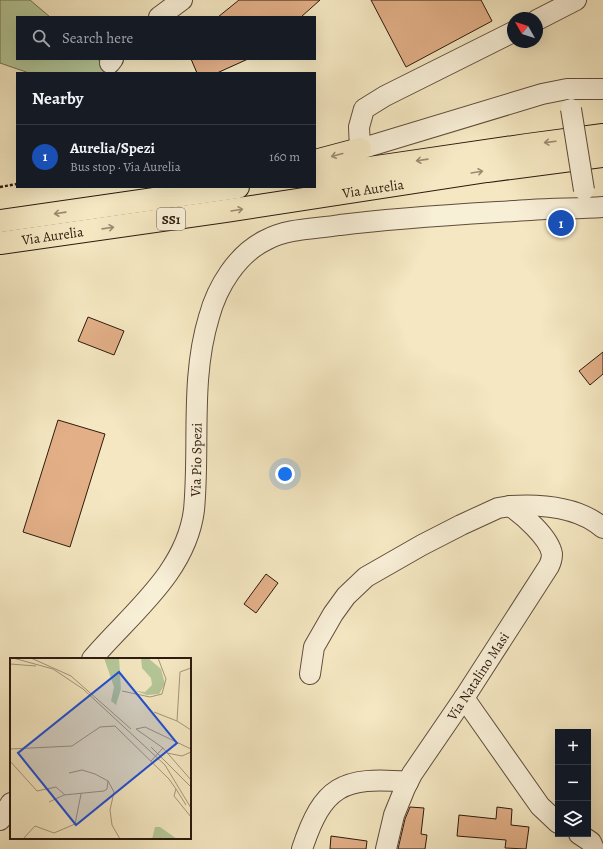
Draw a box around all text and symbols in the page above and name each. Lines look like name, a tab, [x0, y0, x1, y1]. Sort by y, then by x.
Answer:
north arrow	[507, 12, 543, 48]
search box	[16, 16, 316, 60]
icon: search	[30, 27, 52, 49]
text: Search here	[62, 28, 133, 48]
text: Nearby	[32, 87, 83, 110]
text: Aurelia/Spezi	[70, 138, 155, 158]
one-way arrow	[544, 138, 557, 146]
text: 1	[43, 148, 47, 165]
text: 160 m	[269, 148, 300, 165]
one-way arrow	[331, 152, 344, 159]
one-way arrow	[416, 156, 429, 164]
text: Bus stop · Via Aurelia	[70, 158, 181, 175]
one-way arrow	[470, 168, 483, 176]
street label: Via Aurelia	[340, 175, 406, 203]
one-way arrow	[230, 205, 243, 213]
road number: SS1	[157, 208, 185, 230]
pin: 1	[548, 208, 574, 238]
one-way arrow	[54, 209, 67, 217]
street label: Via Aurelia	[19, 222, 85, 250]
one-way arrow	[101, 224, 114, 232]
street label: Via Pio Spezi	[186, 423, 206, 498]
your location	[275, 464, 295, 484]
street label: Via Natalino Masi	[442, 629, 514, 725]
inset map	[10, 658, 191, 839]
map controls	[555, 729, 591, 837]
button: +	[555, 729, 591, 765]
button: −	[555, 765, 591, 801]
button: layers	[555, 801, 591, 837]

